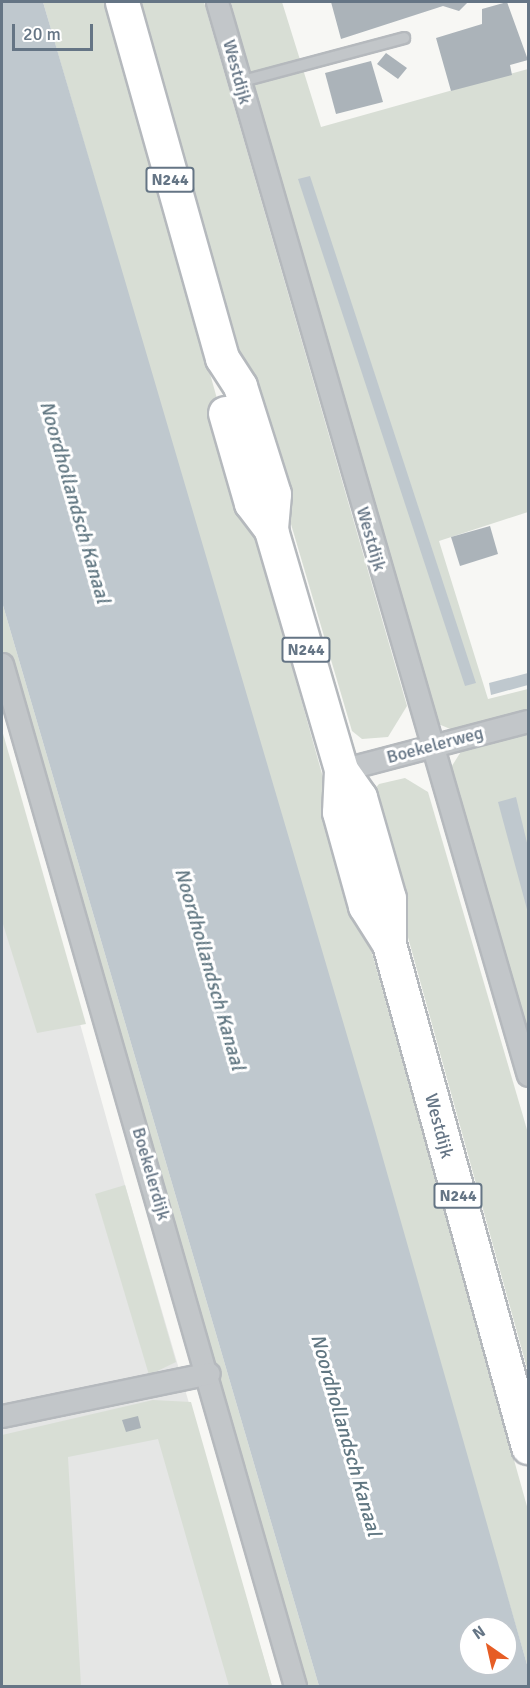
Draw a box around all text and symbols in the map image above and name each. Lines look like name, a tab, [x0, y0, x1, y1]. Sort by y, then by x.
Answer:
scale bar	[15, 12, 96, 50]
text: 20 m	[23, 23, 61, 45]
street label: Westdijk	[218, 37, 256, 107]
road number: N244	[144, 167, 195, 193]
water label: Noordhollandsch Kanaal	[35, 398, 115, 606]
street label: Westdijk	[352, 504, 390, 574]
road number: N244	[280, 637, 332, 663]
street label: Boekelerweg	[384, 722, 486, 768]
water label: Noordhollandsch Kanaal	[170, 865, 250, 1073]
street label: Westdijk	[420, 1091, 458, 1161]
street label: Boekelerdijk	[127, 1125, 175, 1223]
road number: N244	[432, 1183, 484, 1209]
water label: Noordhollandsch Kanaal	[306, 1331, 386, 1539]
north arrow	[458, 1616, 518, 1676]
text: N	[469, 1621, 489, 1644]

